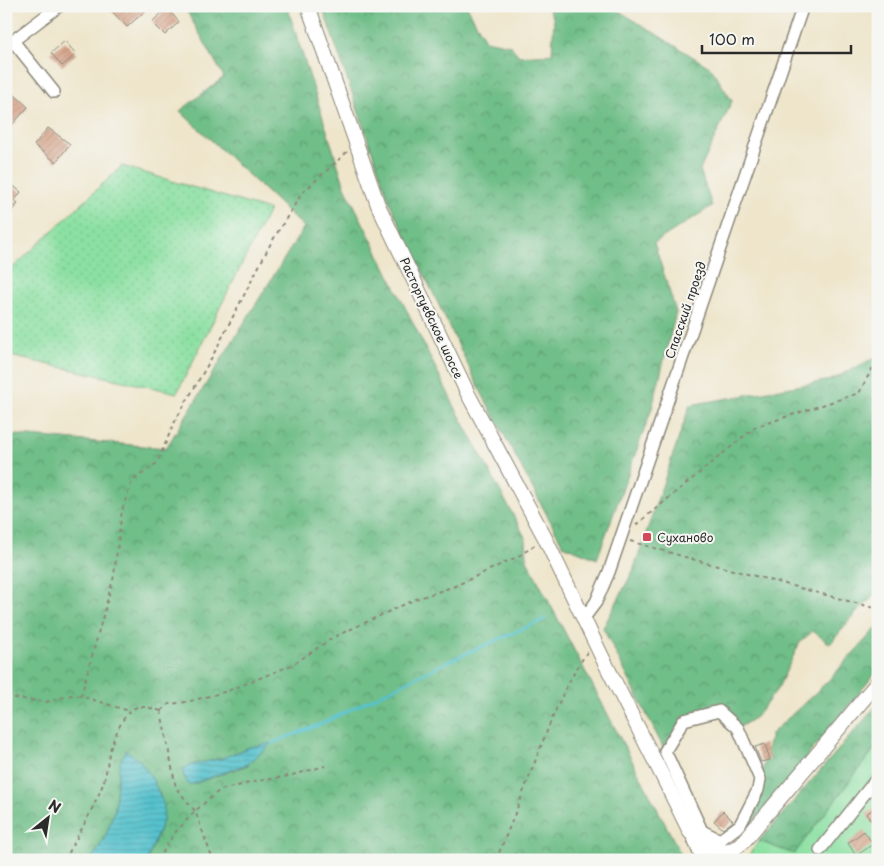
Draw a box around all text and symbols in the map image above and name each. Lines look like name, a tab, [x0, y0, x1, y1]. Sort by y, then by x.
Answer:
scale bar	[702, 22, 850, 54]
text: 100 m	[709, 27, 755, 50]
street label: Расторгуевское шоссе	[396, 254, 468, 382]
street label: Спасский проезд	[660, 259, 710, 361]
place label: Суханово	[657, 528, 714, 546]
marker: Суханово	[641, 531, 653, 543]
north arrow	[22, 794, 72, 844]
text: N	[45, 794, 65, 818]

